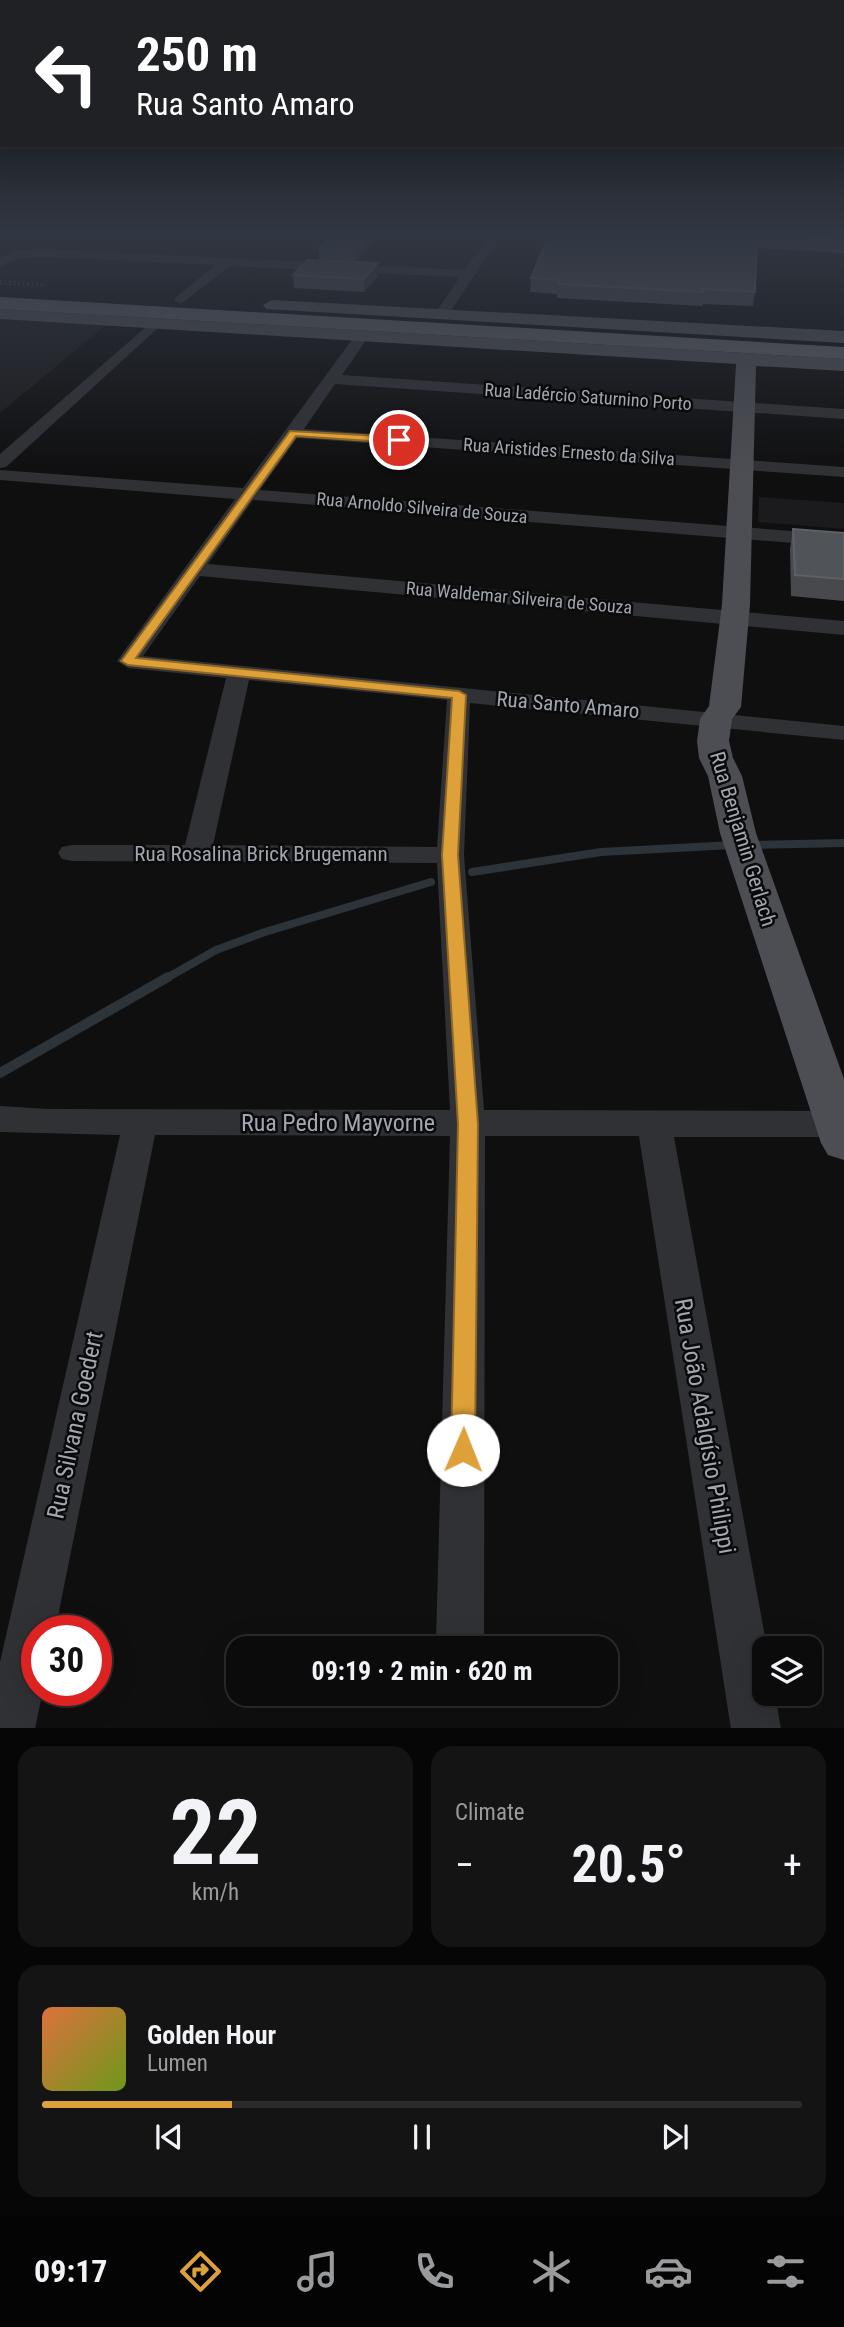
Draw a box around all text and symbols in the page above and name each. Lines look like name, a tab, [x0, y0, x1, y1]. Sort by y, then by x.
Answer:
text: 250 m	[136, 26, 258, 83]
icon: left	[21, 28, 112, 119]
text: Rua Santo Amaro	[136, 85, 354, 123]
street label: Rua Ladércio Saturnino Porto	[484, 379, 692, 414]
pin	[369, 410, 429, 470]
icon: arrive	[380, 421, 418, 459]
street label: Rua Aristides Ernesto da Silva	[463, 434, 675, 469]
street label: Rua Arnoldo Silveira de Souza	[316, 488, 528, 527]
street label: Rua Waldemar Silveira de Souza	[405, 577, 633, 618]
street label: Rua Santo Amaro	[496, 687, 640, 723]
street label: Rua Benjamin Gerlach	[705, 749, 781, 929]
street label: Rua Rosalina Brick Brugemann	[134, 842, 388, 866]
street label: Rua Pedro Mayvorne	[241, 1109, 435, 1137]
street label: Rua João Adalgísio Philippi	[669, 1296, 741, 1556]
street label: Rua Silvana Goedert	[41, 1329, 109, 1521]
position arrow	[426, 1413, 500, 1487]
speed limit sign: 30	[21, 1615, 112, 1706]
map controls	[752, 1636, 822, 1706]
button: layers	[752, 1636, 822, 1706]
text: 09:19 · 2 min · 620 m	[312, 1656, 532, 1686]
text: 22	[170, 1780, 261, 1886]
text: Climate	[455, 1799, 525, 1826]
text: 20.5°	[571, 1834, 686, 1895]
text: −	[455, 1843, 474, 1887]
text: +	[783, 1843, 802, 1887]
text: km/h	[192, 1879, 239, 1906]
text: Golden Hour	[147, 2020, 276, 2050]
text: Lumen	[147, 2050, 208, 2077]
icon: previous	[150, 2118, 188, 2156]
icon: pause	[403, 2118, 441, 2156]
icon: next	[656, 2118, 694, 2156]
icon: directions	[176, 2247, 225, 2296]
icon: music	[293, 2247, 342, 2296]
icon: phone	[410, 2247, 459, 2296]
icon: climate	[527, 2247, 576, 2296]
icon: car	[644, 2247, 693, 2296]
icon: filters	[761, 2247, 810, 2296]
text: 09:17	[34, 2252, 107, 2290]

